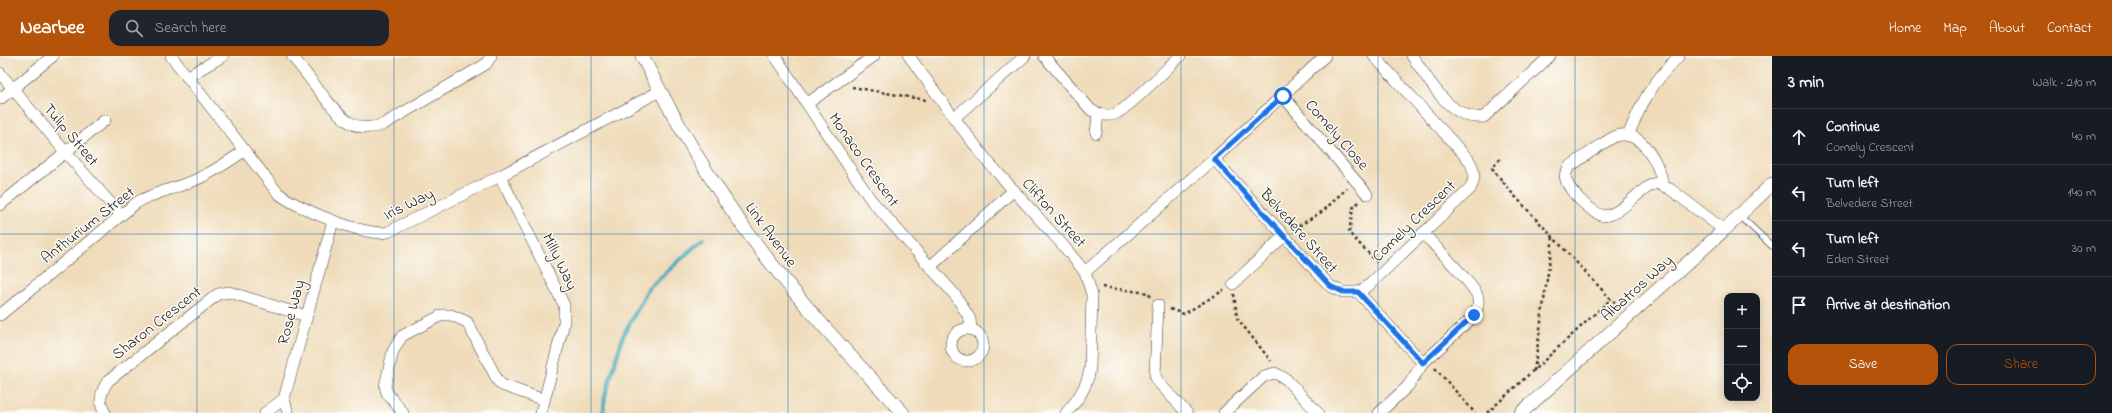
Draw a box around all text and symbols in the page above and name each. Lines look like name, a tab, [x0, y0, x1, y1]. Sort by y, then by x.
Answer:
search box	[109, 10, 389, 46]
text: Nearbee	[20, 15, 85, 42]
icon: search	[123, 17, 145, 39]
text: Search here	[155, 17, 226, 39]
text: Home	[1889, 18, 1921, 39]
text: Map	[1943, 18, 1967, 39]
text: About	[1989, 18, 2025, 39]
text: Contact	[2047, 18, 2092, 39]
text: 3 min	[1788, 70, 1824, 95]
text: Walk · 210 m	[2032, 73, 2096, 92]
route start	[1274, 87, 1292, 105]
street label: Comely Close	[1299, 94, 1375, 177]
street label: Tulip Street	[37, 98, 104, 173]
street label: Monaco Crescent	[822, 108, 905, 213]
text: Continue	[1826, 116, 1880, 138]
icon: ahead	[1788, 126, 1810, 148]
text: 40 m	[2072, 127, 2096, 146]
text: Comely Crescent	[1826, 138, 1914, 157]
text: Turn left	[1826, 172, 1879, 194]
street label: Clifton Street	[1015, 173, 1092, 254]
street label: Comely Crescent	[1367, 175, 1462, 268]
street label: Anthurium Street	[36, 181, 141, 270]
street label: Iris Way	[379, 182, 438, 227]
icon: left	[1788, 182, 1810, 204]
street label: Belvedere Street	[1253, 183, 1344, 280]
text: 140 m	[2068, 183, 2096, 202]
text: Belvedere Street	[1826, 194, 1913, 213]
street label: Link Avenue	[738, 198, 803, 273]
text: Turn left	[1826, 228, 1879, 250]
street label: Milly Way	[535, 229, 583, 295]
icon: left	[1788, 238, 1810, 260]
text: 30 m	[2072, 239, 2096, 258]
street label: Albatros Way	[1596, 249, 1679, 328]
text: Eden Street	[1826, 250, 1889, 269]
street label: Rose Way	[272, 277, 312, 348]
street label: Sharon Crescent	[107, 280, 208, 366]
map controls	[1724, 293, 1760, 401]
button: +	[1724, 293, 1760, 329]
icon: arrive	[1788, 294, 1810, 316]
text: Arrive at destination	[1826, 294, 1950, 316]
route end	[1465, 306, 1483, 324]
button: −	[1724, 329, 1760, 365]
button: Save	[1788, 344, 1938, 385]
button: Share	[1946, 344, 2096, 385]
button: locate	[1724, 365, 1760, 401]

